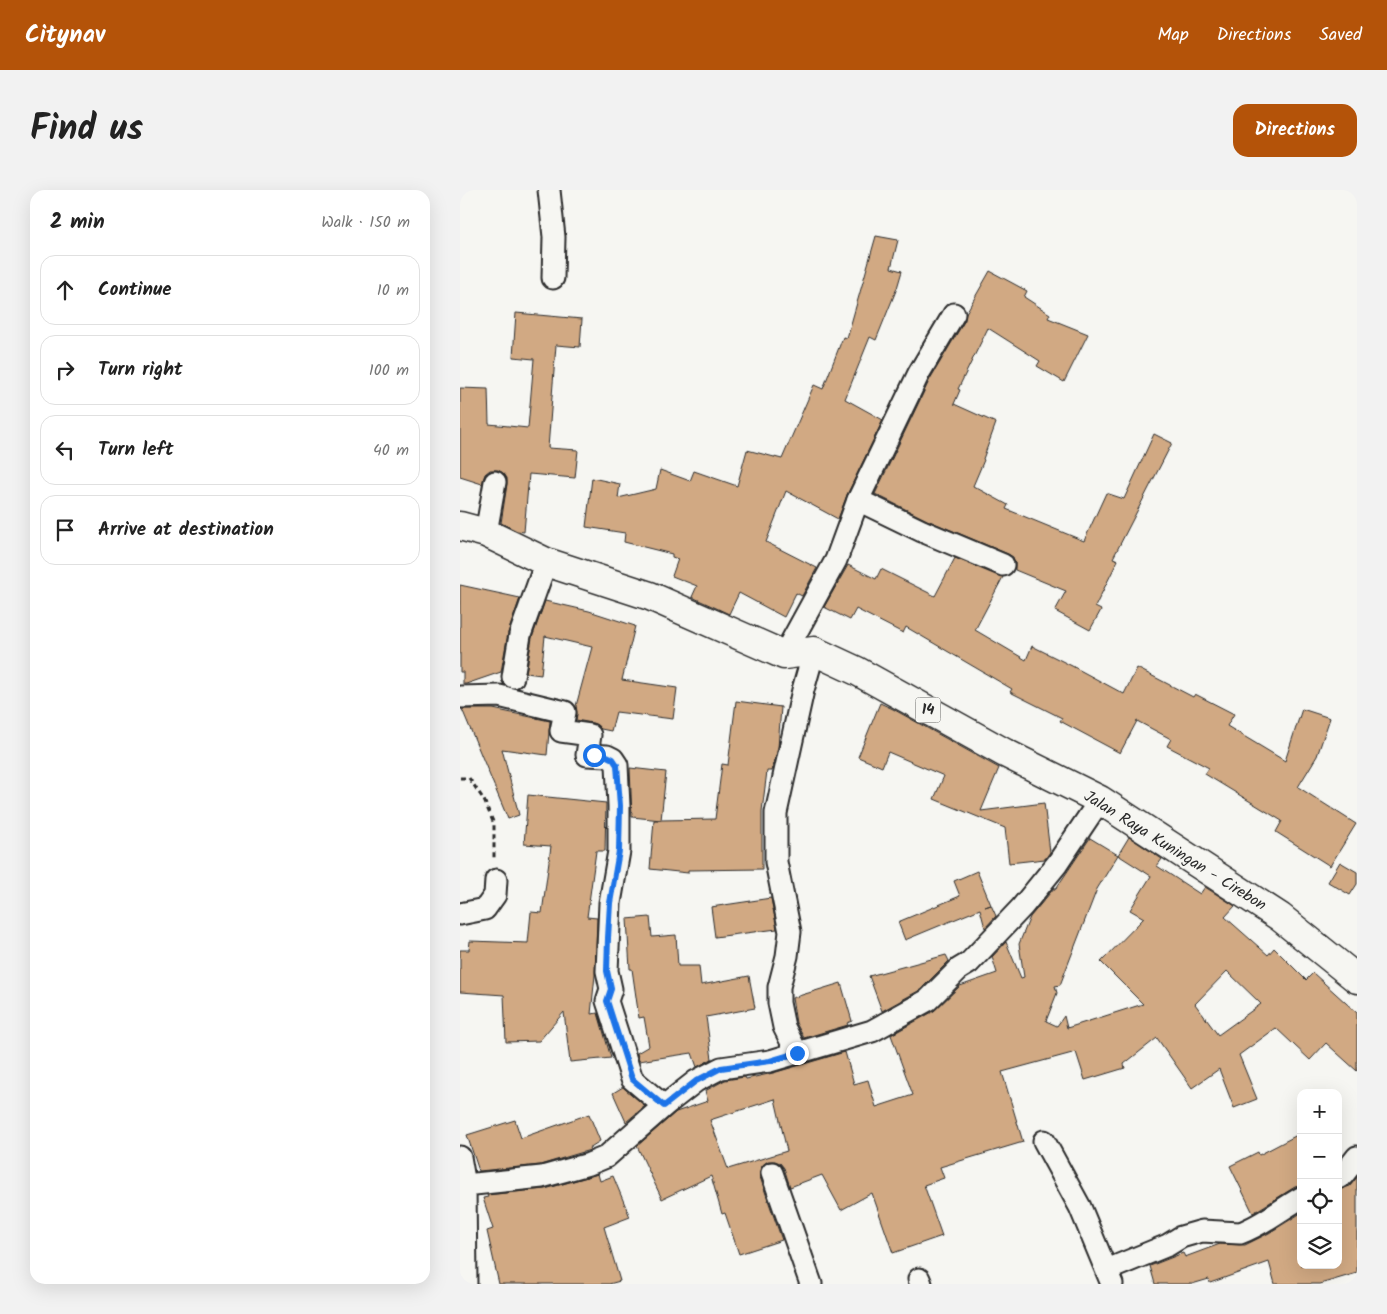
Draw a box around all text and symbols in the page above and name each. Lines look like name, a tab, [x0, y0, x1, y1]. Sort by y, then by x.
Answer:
text: Citynav	[25, 16, 105, 55]
text: Map	[1157, 21, 1189, 50]
text: Directions	[1217, 21, 1291, 50]
text: Saved	[1319, 21, 1362, 50]
text: Find us	[30, 102, 143, 158]
button: Directions	[1233, 104, 1357, 157]
text: 2 min	[50, 206, 105, 239]
text: Walk · 150 m	[321, 210, 410, 235]
text: Continue	[98, 275, 171, 305]
icon: ahead	[51, 276, 79, 304]
text: 10 m	[377, 278, 409, 303]
text: Turn right	[98, 355, 183, 385]
icon: right	[51, 356, 79, 384]
text: 100 m	[369, 358, 409, 383]
text: Turn left	[98, 435, 173, 465]
icon: left	[51, 436, 79, 464]
text: 40 m	[373, 438, 409, 463]
text: Arrive at destination	[98, 515, 274, 545]
icon: arrive	[51, 516, 79, 544]
road number: 14	[916, 698, 940, 722]
route start	[583, 744, 606, 767]
street label: Jalan Raya Kuningan - Cirebon	[1079, 784, 1271, 918]
route end	[786, 1042, 809, 1065]
map controls	[1297, 1089, 1342, 1269]
button: +	[1297, 1089, 1342, 1134]
button: −	[1297, 1134, 1342, 1179]
button: locate	[1297, 1179, 1342, 1224]
button: layers	[1297, 1224, 1342, 1269]

